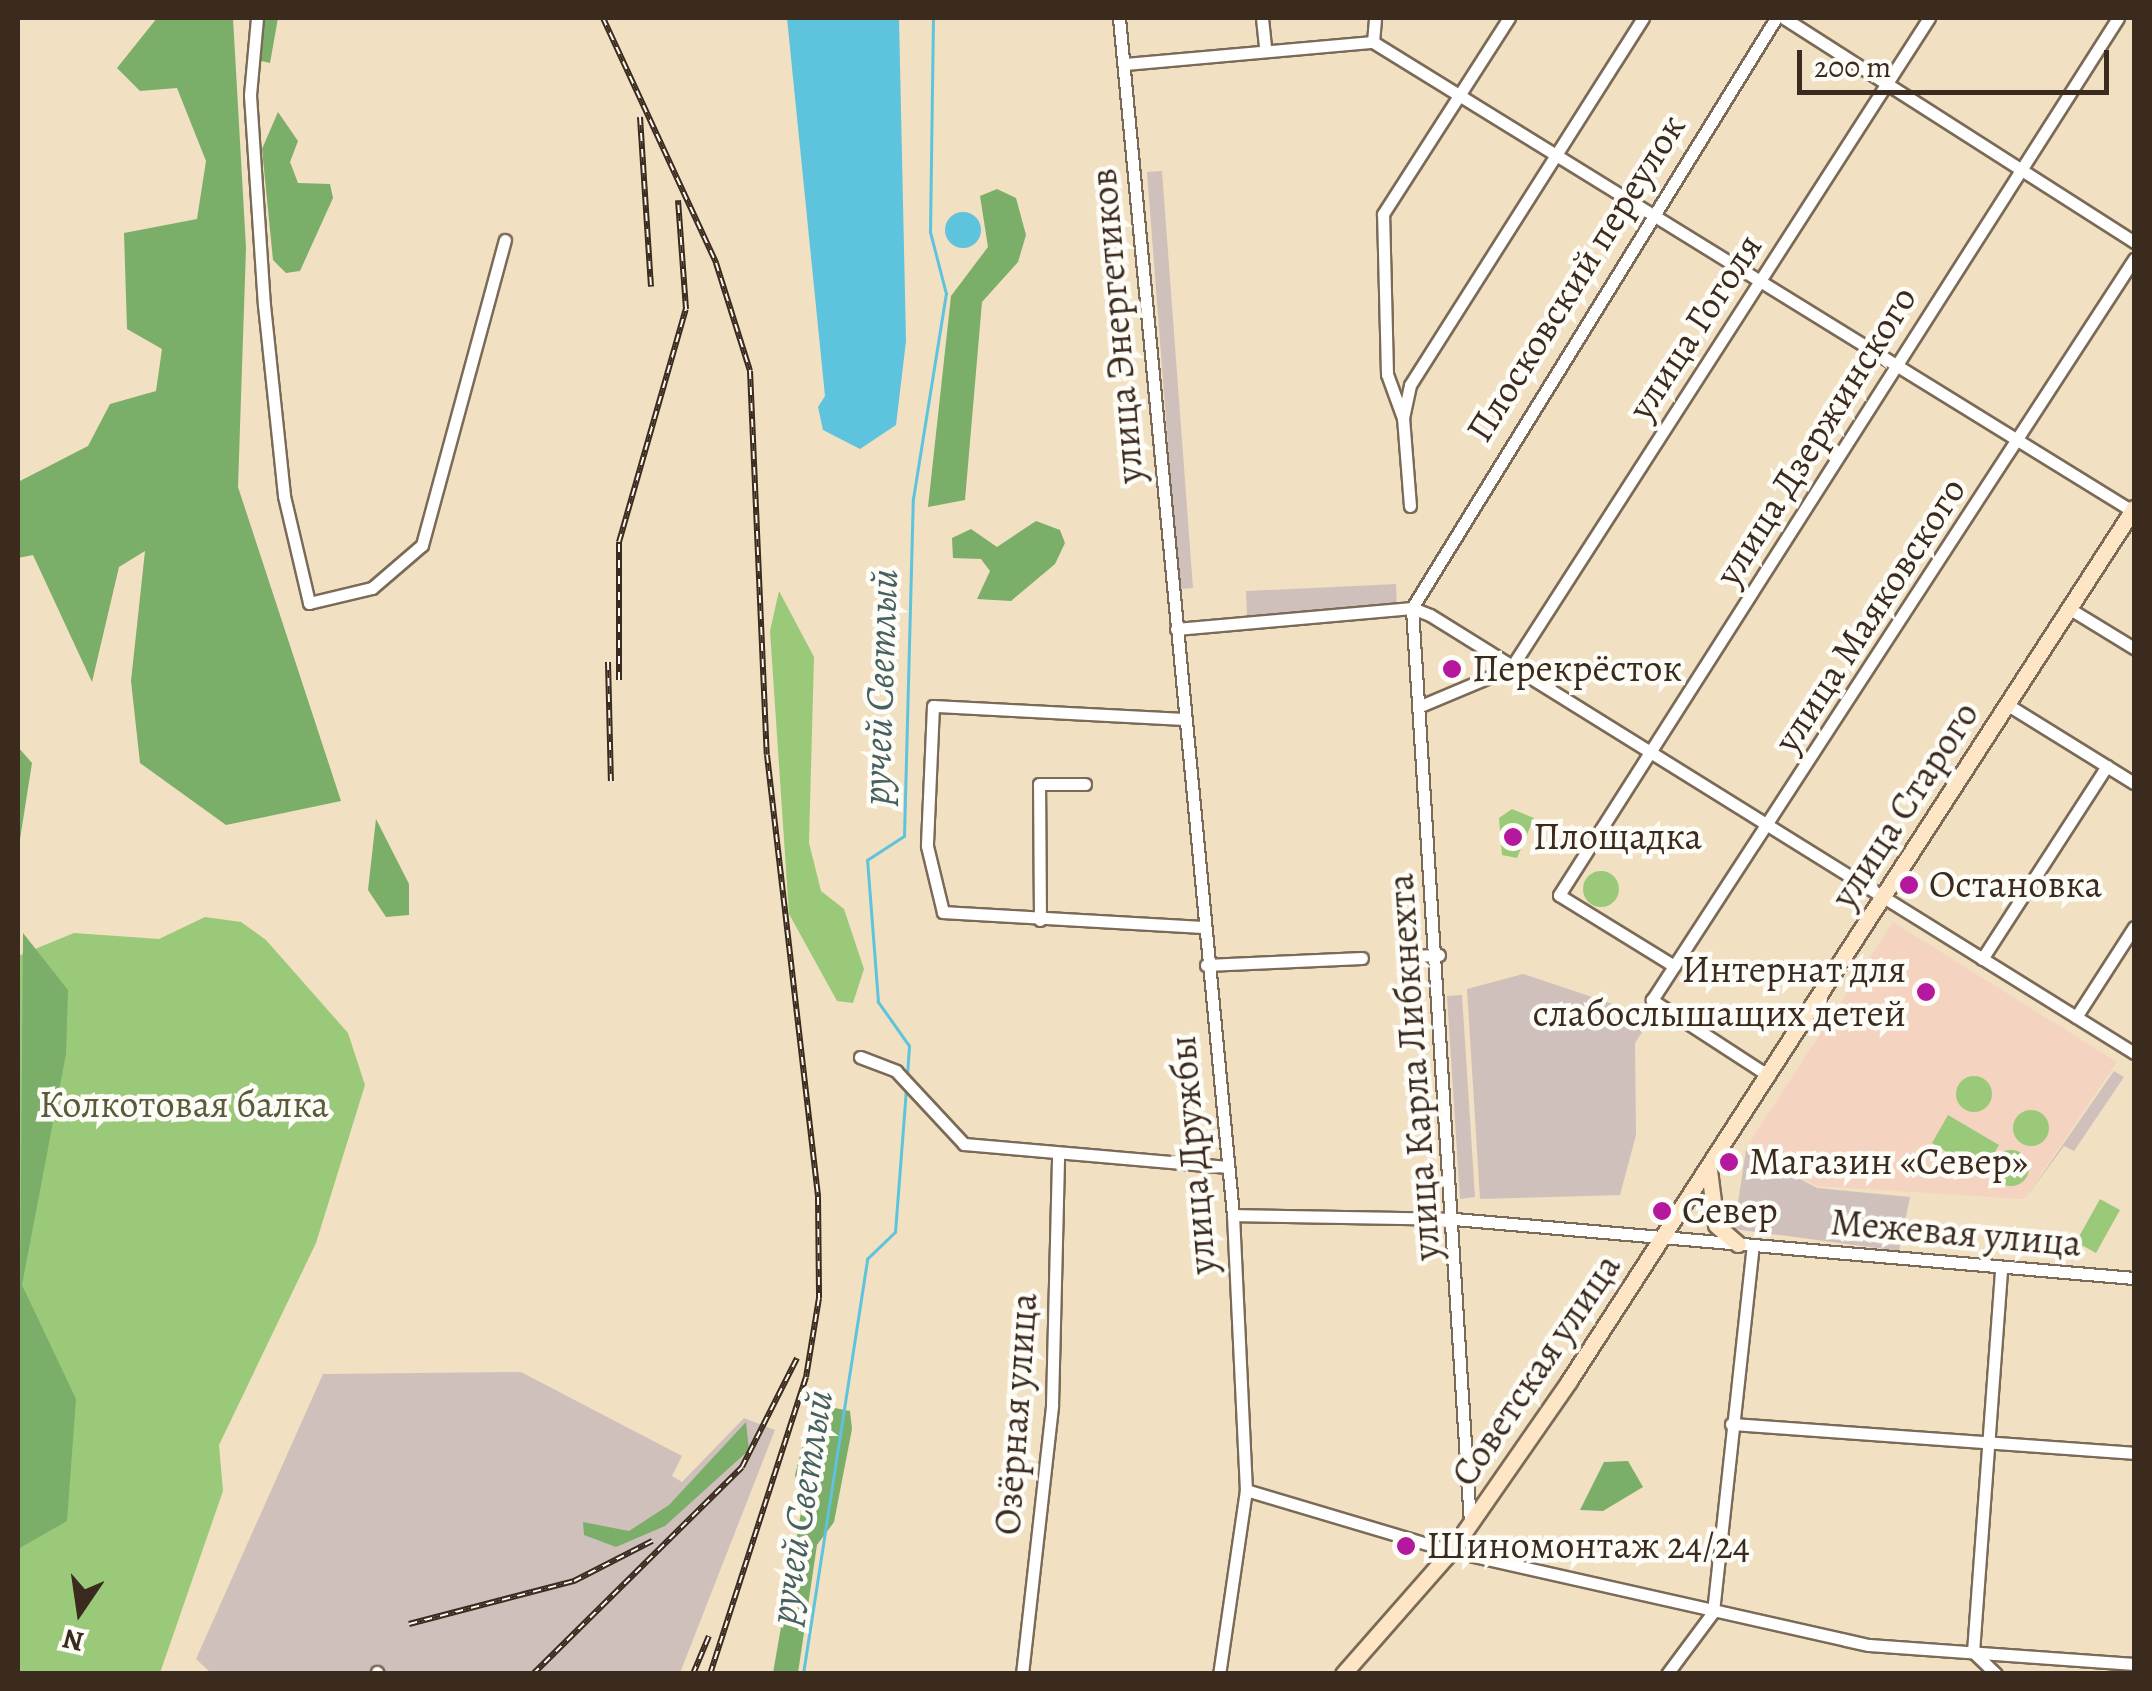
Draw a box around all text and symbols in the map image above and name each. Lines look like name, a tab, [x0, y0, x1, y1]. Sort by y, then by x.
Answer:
scale bar	[1802, 30, 2114, 92]
text: 200 m	[1814, 47, 1891, 87]
street label: Плосковский переулок	[1457, 106, 1695, 450]
street label: улица Энергетиков	[1081, 167, 1153, 485]
street label: улица Гоголя	[1618, 226, 1772, 428]
street label: улица Дзержинского	[1705, 278, 1927, 594]
street label: улица Маяковского	[1764, 469, 1976, 761]
water label: ручей Светлый	[852, 568, 908, 806]
place label: Перекрёсток	[1472, 646, 1682, 692]
marker: Перекрёсток	[1441, 658, 1463, 680]
street label: улица Старого	[1821, 693, 1989, 917]
place label: Площадка	[1533, 814, 1702, 860]
marker: Площадка	[1502, 826, 1524, 848]
place label: Остановка	[1929, 862, 2102, 908]
street label: улица Карла Либкнехта	[1378, 872, 1450, 1262]
marker: Остановка	[1898, 874, 1920, 896]
place label: Интернат для слабослышащих детей	[1533, 947, 1906, 1036]
marker: Интернат для слабослышащих детей	[1915, 981, 1937, 1003]
street label: улица Дружбы	[1160, 1034, 1226, 1276]
park label: Колкотовая балка	[39, 1082, 329, 1128]
place label: Магазин «Север»	[1749, 1139, 2028, 1185]
marker: Магазин «Север»	[1718, 1151, 1740, 1173]
place label: Север	[1682, 1188, 1778, 1234]
street label: Межевая улица	[1829, 1199, 2083, 1267]
marker: Север	[1651, 1200, 1673, 1222]
street label: Советская улица	[1442, 1245, 1630, 1495]
street label: Озёрная улица	[985, 1291, 1047, 1537]
water label: ручей Светлый	[759, 1387, 843, 1627]
place label: Шиномонтаж 24/24	[1426, 1523, 1750, 1569]
marker: Шиномонтаж 24/24	[1395, 1535, 1417, 1557]
north arrow	[30, 1561, 130, 1661]
text: N	[59, 1619, 87, 1661]

